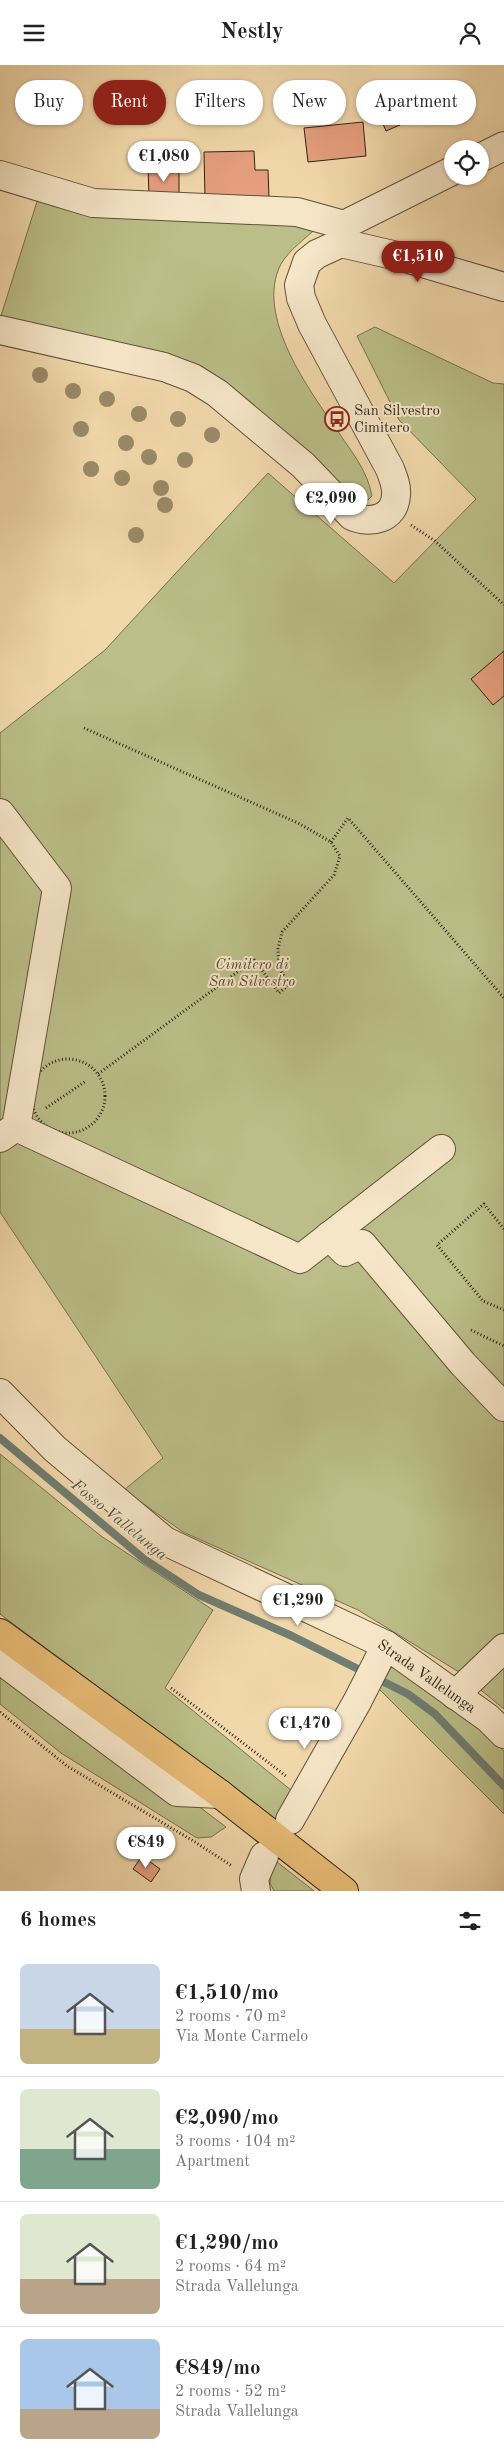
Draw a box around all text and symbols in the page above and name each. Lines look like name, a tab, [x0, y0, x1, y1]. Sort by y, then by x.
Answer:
icon: menu	[20, 19, 48, 47]
icon: person	[456, 19, 484, 47]
text: Nestly	[221, 21, 283, 43]
chip: Buy	[15, 80, 83, 125]
chip: Rent	[93, 80, 166, 125]
chip: Filters	[176, 80, 263, 125]
chip: New	[273, 80, 346, 125]
chip: Apartment	[356, 80, 476, 125]
map controls	[444, 140, 489, 185]
button: locate	[444, 140, 489, 185]
pin: €1,080	[123, 141, 205, 183]
text: €1,080	[139, 149, 189, 165]
pin: €1,510	[377, 241, 459, 283]
text: €1,510	[393, 249, 443, 265]
place label: San Silvestro Cimitero	[354, 404, 440, 436]
bus stop icon: San Silvestro Cimitero	[324, 406, 350, 432]
pin: €2,090	[290, 483, 372, 525]
text: €2,090	[306, 491, 356, 507]
park label: Cimitero di San Silvestro	[209, 958, 295, 990]
water label: Fosso Vallelunga	[67, 1477, 170, 1564]
pin: €1,290	[257, 1585, 339, 1627]
text: €1,290	[273, 1593, 323, 1609]
street label: Strada Vallelunga	[374, 1638, 478, 1717]
pin: €1,470	[264, 1707, 346, 1750]
text: €1,470	[280, 1716, 330, 1732]
pin: €849	[116, 1827, 176, 1869]
text: €849	[127, 1835, 165, 1851]
icon: filters	[456, 1907, 484, 1935]
text: 6 homes	[20, 1910, 96, 1931]
text: €1,510/mo	[175, 1983, 279, 2004]
icon: home	[60, 1984, 120, 2044]
text: 2 rooms · 70 m²	[175, 2009, 286, 2025]
text: Via Monte Carmelo	[175, 2029, 308, 2045]
text: €2,090/mo	[175, 2108, 279, 2129]
icon: home	[60, 2109, 120, 2169]
text: 3 rooms · 104 m²	[175, 2134, 295, 2150]
text: Apartment	[175, 2154, 250, 2170]
text: €1,290/mo	[175, 2233, 279, 2254]
icon: home	[60, 2234, 120, 2294]
text: 2 rooms · 64 m²	[175, 2259, 286, 2275]
text: Strada Vallelunga	[175, 2279, 299, 2295]
text: €849/mo	[175, 2358, 261, 2379]
icon: home	[60, 2359, 120, 2419]
text: 2 rooms · 52 m²	[175, 2384, 286, 2400]
text: Strada Vallelunga	[175, 2404, 299, 2420]

